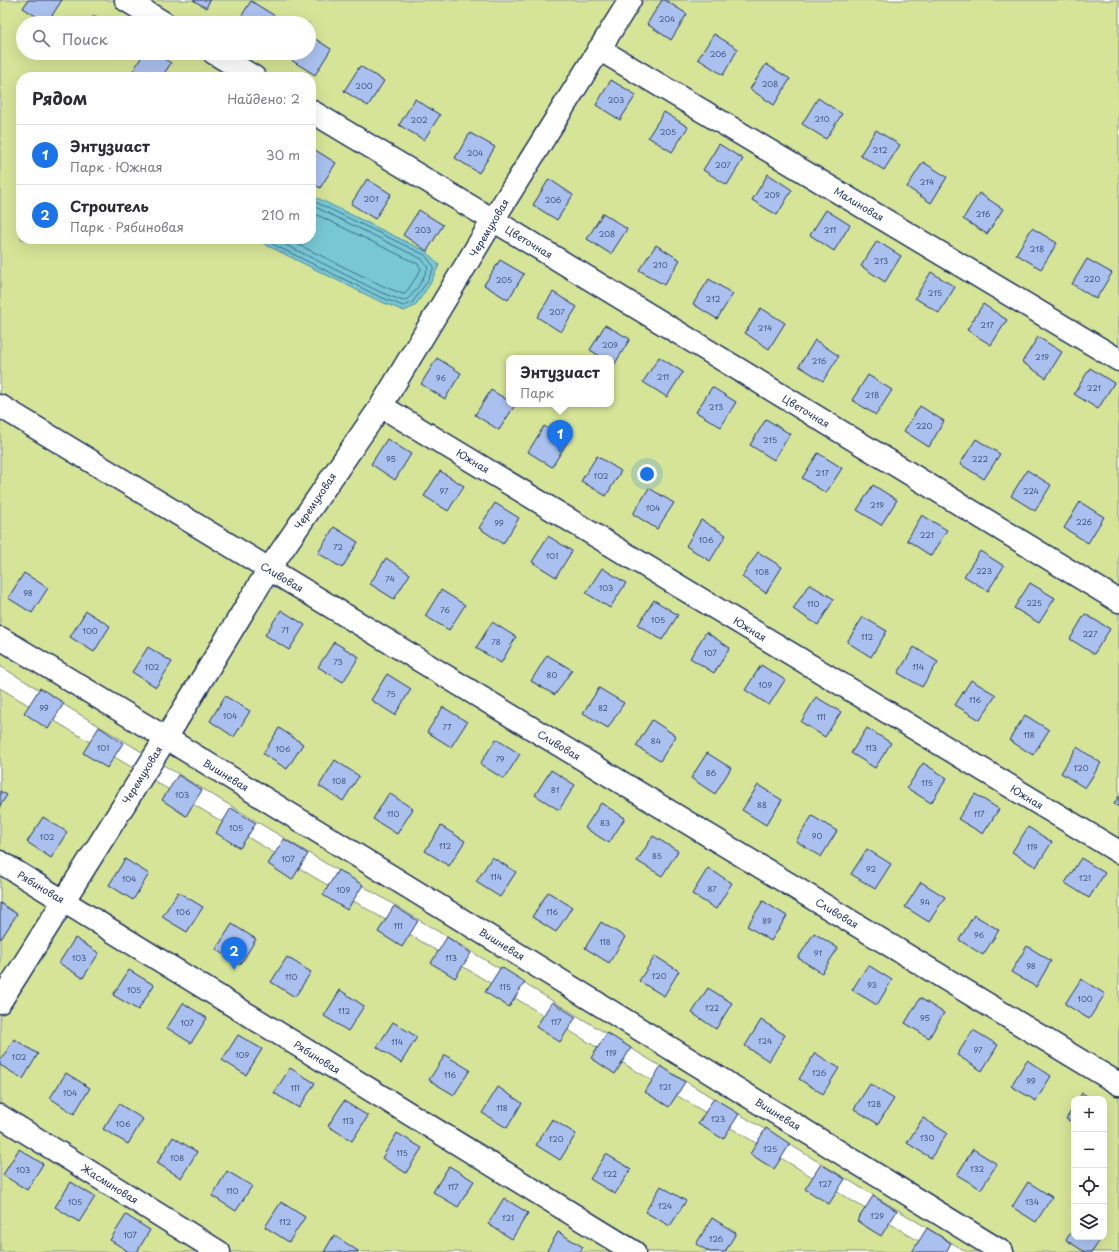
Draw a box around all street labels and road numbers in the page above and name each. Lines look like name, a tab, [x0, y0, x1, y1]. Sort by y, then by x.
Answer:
street label: Малиновая	[831, 183, 887, 224]
street label: Черемуховая	[465, 196, 513, 260]
street label: Цветочная	[503, 222, 556, 262]
street label: Цветочная	[780, 391, 833, 431]
street label: Южная	[454, 445, 493, 476]
street label: Черемуховая	[290, 469, 340, 533]
street label: Сливовая	[258, 558, 307, 595]
street label: Южная	[731, 613, 770, 644]
street label: Сливовая	[535, 726, 584, 763]
street label: Черемуховая	[118, 743, 166, 807]
street label: Вишневая	[201, 755, 252, 794]
street label: Южная	[1008, 781, 1047, 812]
street label: Рябиновая	[15, 867, 68, 906]
street label: Сливовая	[813, 894, 862, 931]
street label: Вишневая	[477, 924, 528, 963]
street label: Рябиновая	[291, 1036, 343, 1077]
street label: Вишневая	[753, 1094, 804, 1133]
street label: Жасминовая	[78, 1160, 142, 1207]

